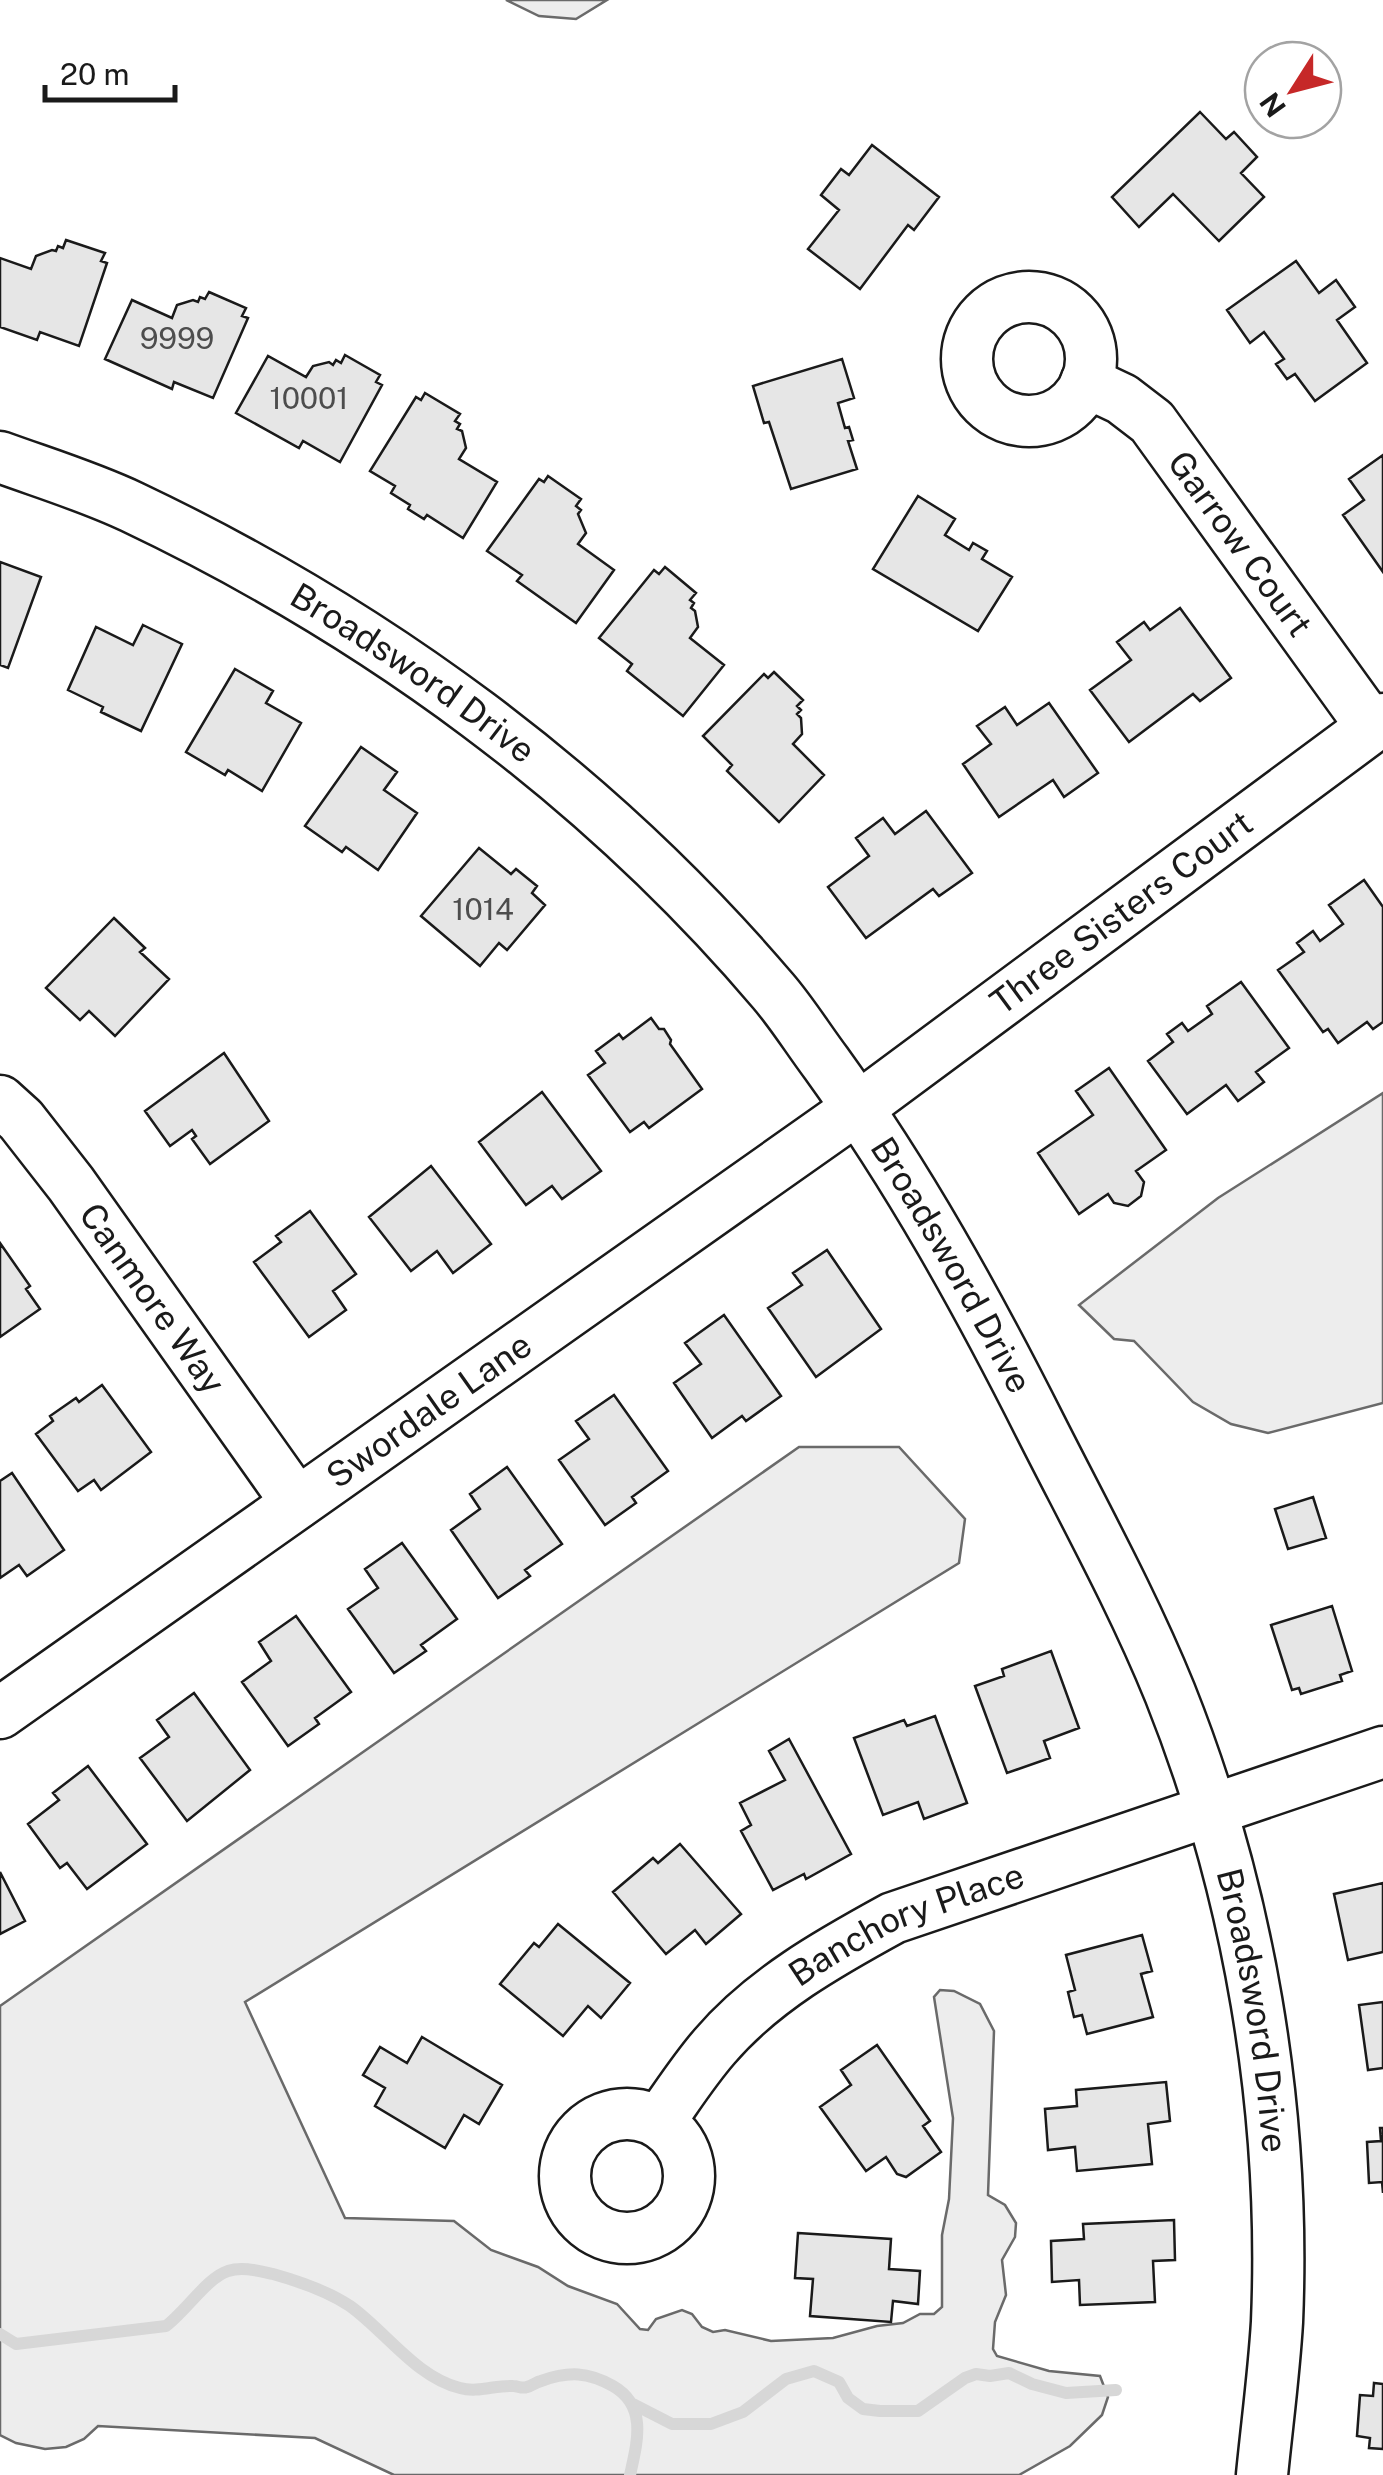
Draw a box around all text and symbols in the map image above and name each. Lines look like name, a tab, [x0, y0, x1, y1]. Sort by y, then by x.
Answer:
scale bar	[45, 40, 175, 102]
north arrow	[1243, 40, 1343, 140]
text: 20 m	[60, 56, 129, 92]
text: N	[1253, 86, 1292, 124]
house number: 9999	[140, 320, 214, 356]
house number: 10001	[269, 380, 349, 416]
street label: Garrow Court	[1160, 443, 1321, 644]
street label: Broadsword Drive	[283, 574, 544, 771]
street label: Three Sisters Court	[982, 802, 1260, 1023]
house number: 1014	[452, 891, 514, 927]
street label: Broadsword Drive	[862, 1129, 1041, 1400]
street label: Canmore Way	[71, 1195, 234, 1401]
street label: Swordale Lane	[318, 1324, 539, 1496]
street label: Banchory Place	[781, 1854, 1029, 1994]
street label: Broadsword Drive	[1209, 1864, 1296, 2154]

